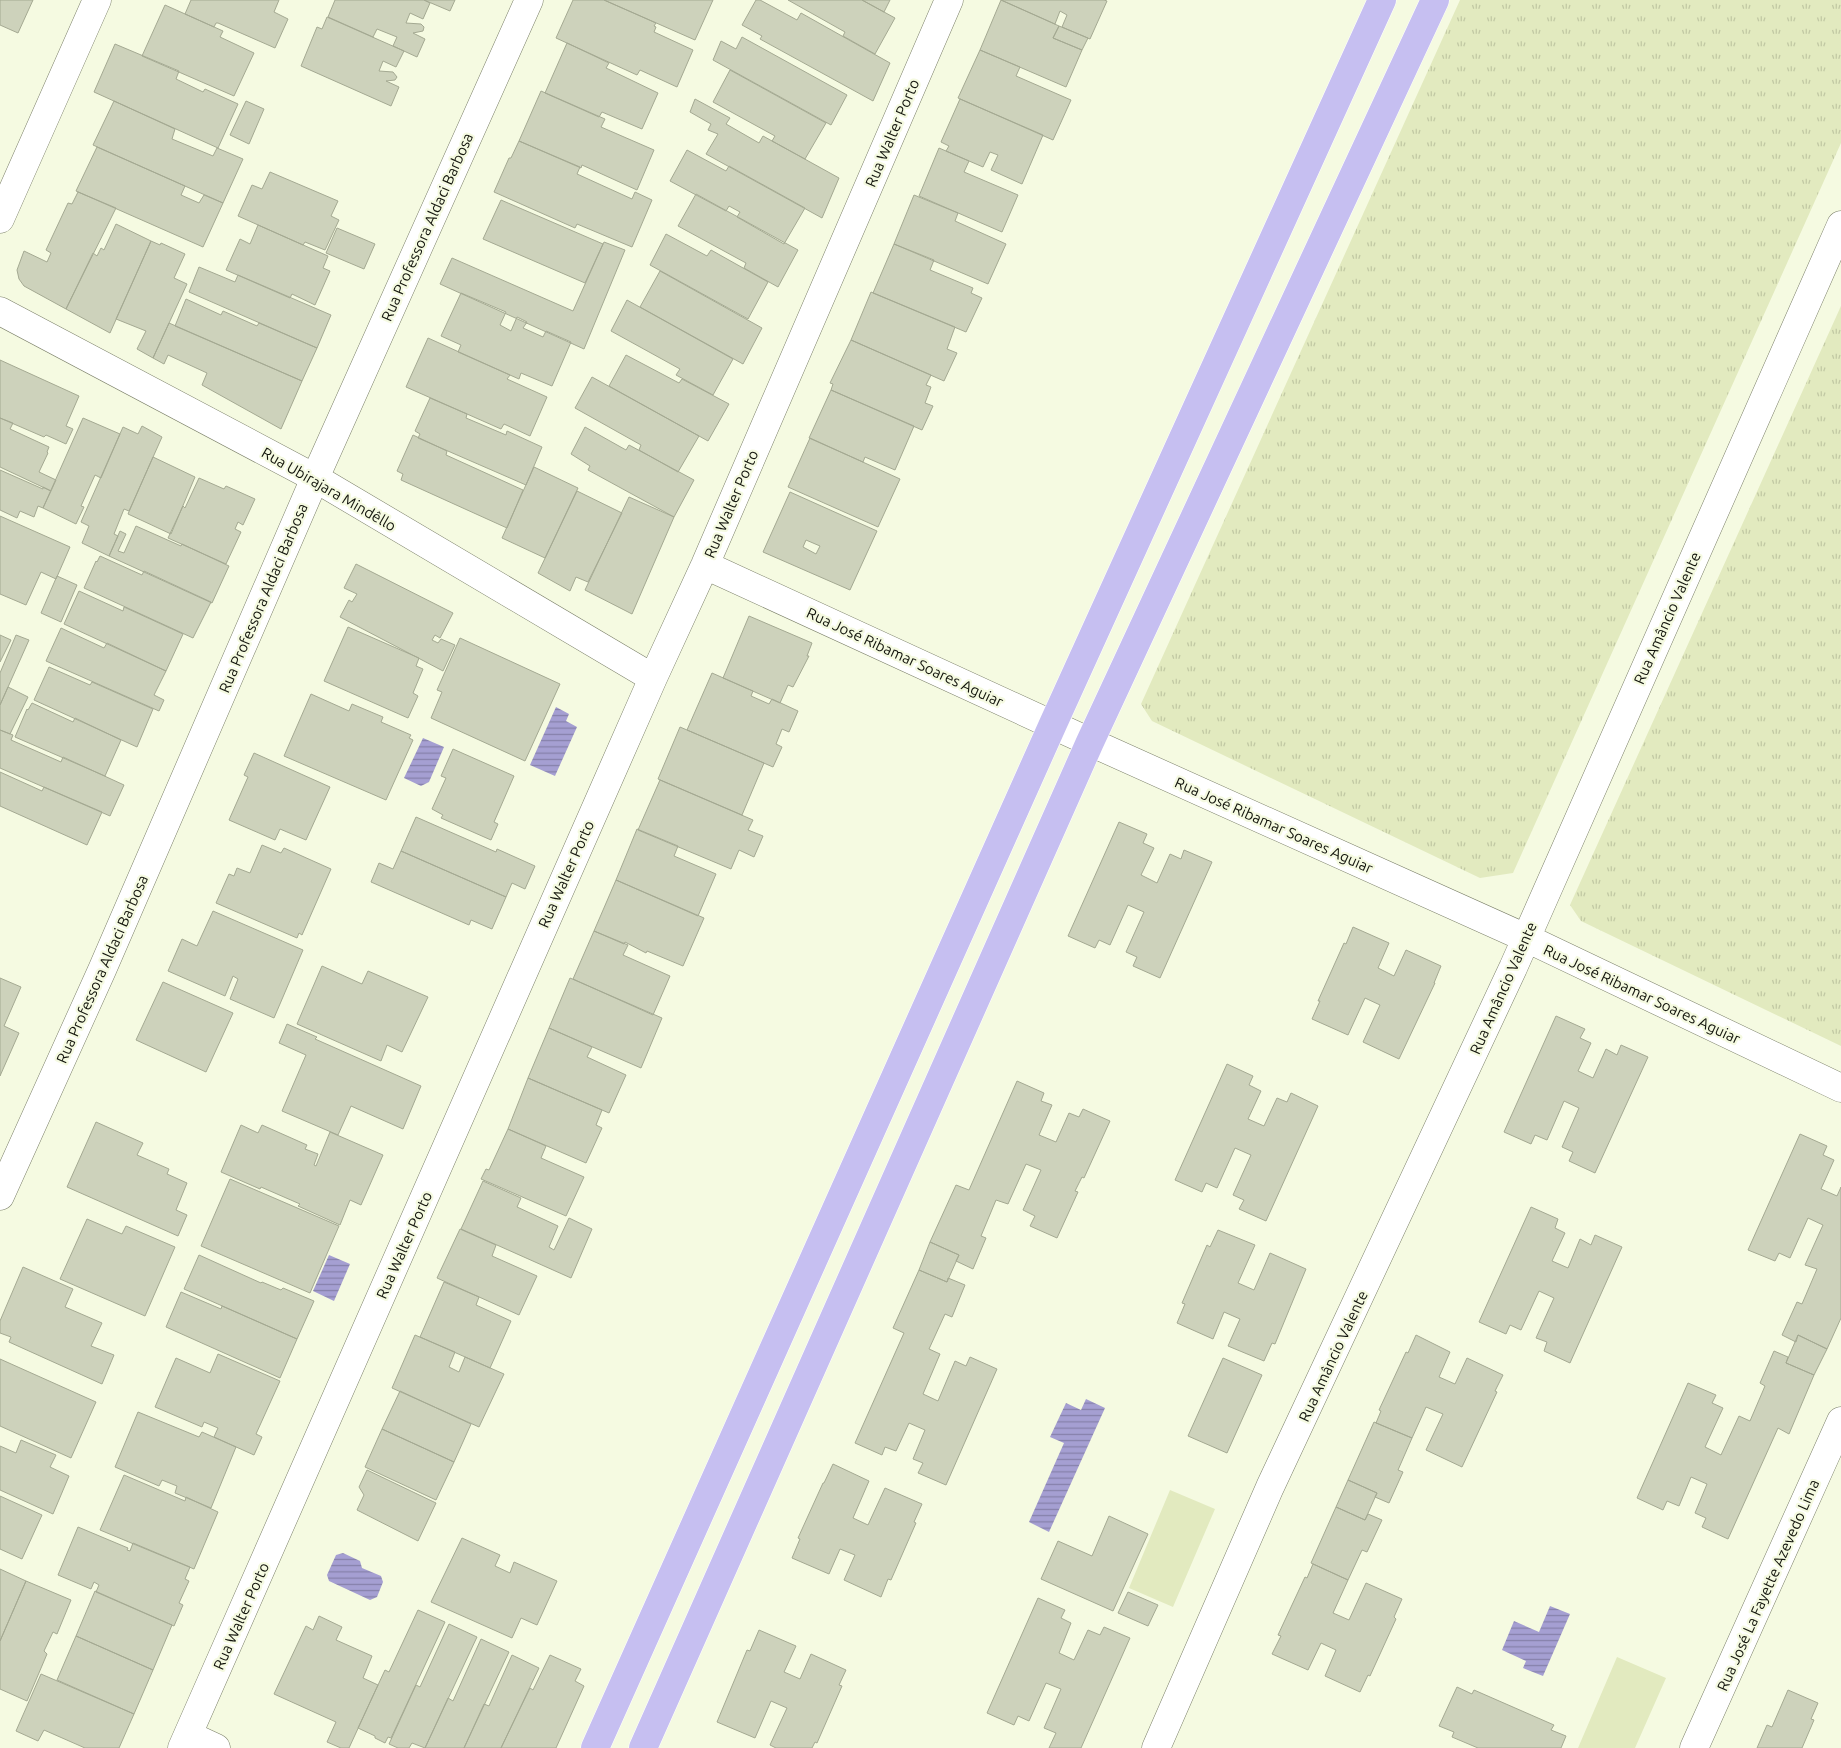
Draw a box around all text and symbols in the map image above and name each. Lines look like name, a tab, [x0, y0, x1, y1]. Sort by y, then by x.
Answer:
street label: Rua Walter Porto	[862, 77, 922, 189]
street label: Rua Professora Aldaci Barbosa	[378, 130, 476, 324]
street label: Rua Ubirajara Mindêllo	[259, 444, 399, 534]
street label: Rua Walter Porto	[701, 448, 761, 560]
street label: Rua Professora Aldaci Barbosa	[215, 501, 311, 695]
street label: Rua Amâncio Valente	[1630, 549, 1704, 687]
street label: Rua José Ribamar Soares Aguiar	[804, 604, 1006, 710]
street label: Rua José Ribamar Soares Aguiar	[1172, 774, 1376, 877]
street label: Rua Walter Porto	[535, 818, 597, 930]
street label: Rua Professora Aldaci Barbosa	[53, 872, 151, 1066]
street label: Rua Amâncio Valente	[1466, 919, 1540, 1057]
street label: Rua José Ribamar Soares Aguiar	[1541, 941, 1743, 1047]
street label: Rua Walter Porto	[373, 1189, 435, 1301]
street label: Rua Amâncio Valente	[1295, 1288, 1371, 1424]
street label: Rua José La Fayette Azevedo Lima	[1714, 1477, 1822, 1693]
street label: Rua Walter Porto	[210, 1560, 272, 1672]

